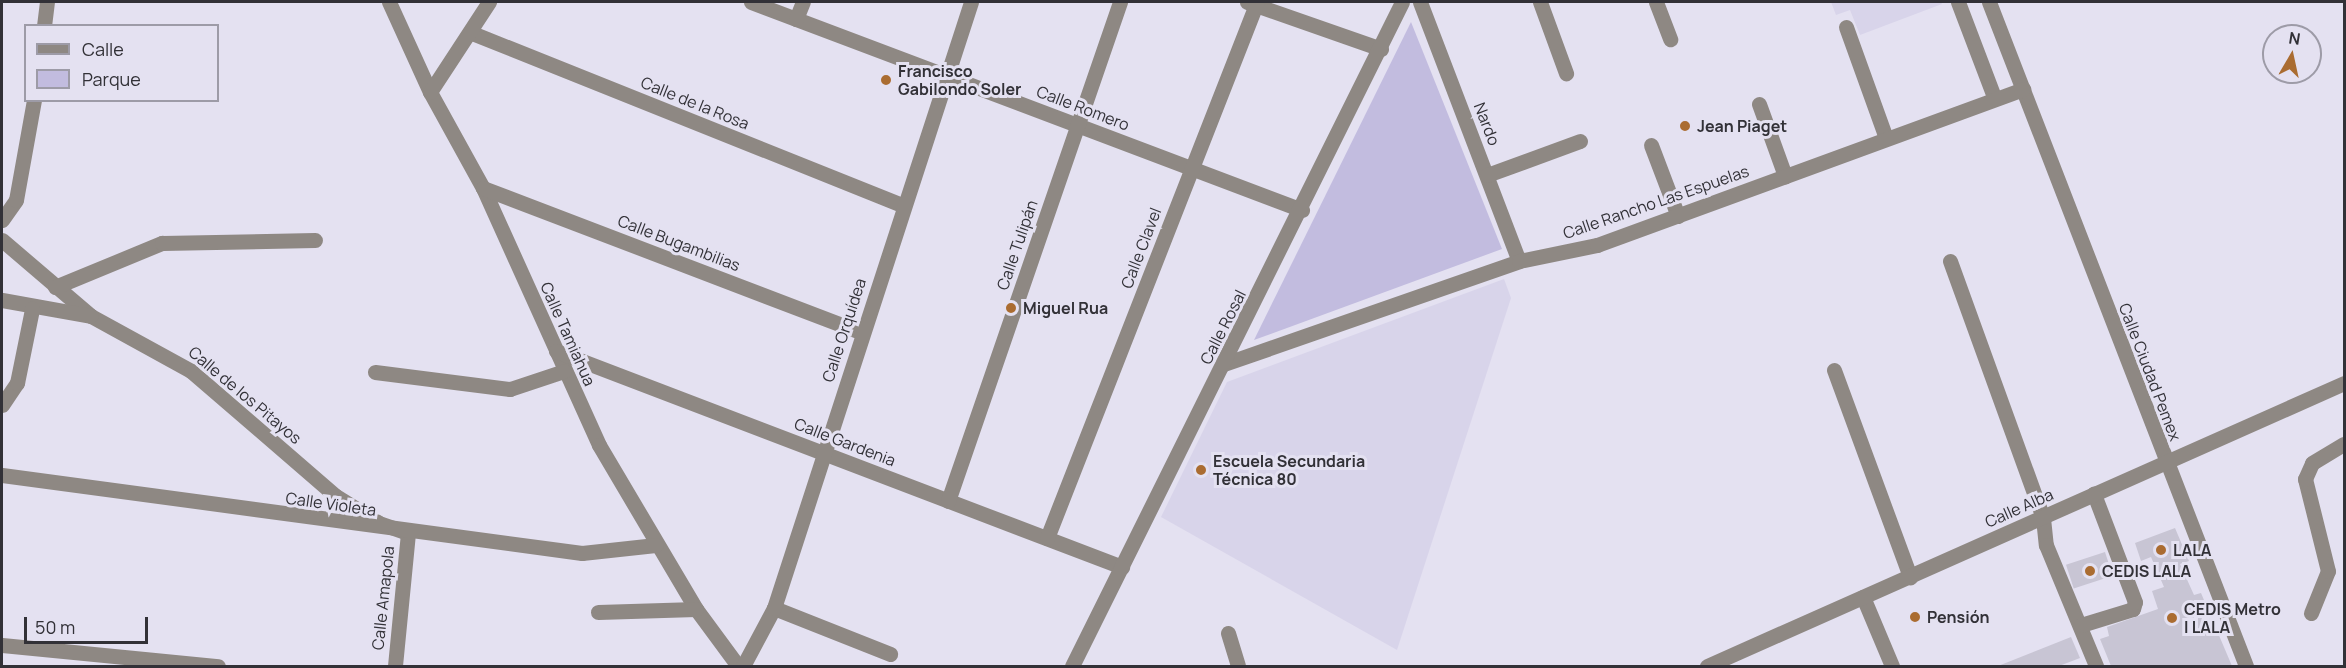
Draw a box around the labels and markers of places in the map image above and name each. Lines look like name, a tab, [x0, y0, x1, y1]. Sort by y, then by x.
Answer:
place label: Francisco Gabilondo Soler	[898, 61, 1021, 99]
marker: Francisco Gabilondo Soler	[879, 73, 893, 87]
place label: Jean Piaget	[1697, 116, 1787, 136]
marker: Jean Piaget	[1678, 119, 1692, 133]
place label: Miguel Rua	[1023, 298, 1108, 318]
marker: Miguel Rua	[1004, 301, 1018, 315]
place label: Escuela Secundaria Técnica 80	[1213, 451, 1365, 489]
marker: Escuela Secundaria Técnica 80	[1194, 463, 1208, 477]
place label: LALA	[2173, 540, 2212, 560]
marker: LALA	[2154, 543, 2168, 557]
place label: CEDIS LALA	[2102, 561, 2191, 581]
marker: CEDIS LALA	[2083, 564, 2097, 578]
place label: CEDIS Metro I LALA	[2184, 599, 2281, 637]
place label: Pensión	[1927, 607, 1990, 627]
marker: Pensión	[1908, 610, 1922, 624]
marker: CEDIS Metro I LALA	[2165, 611, 2179, 625]

